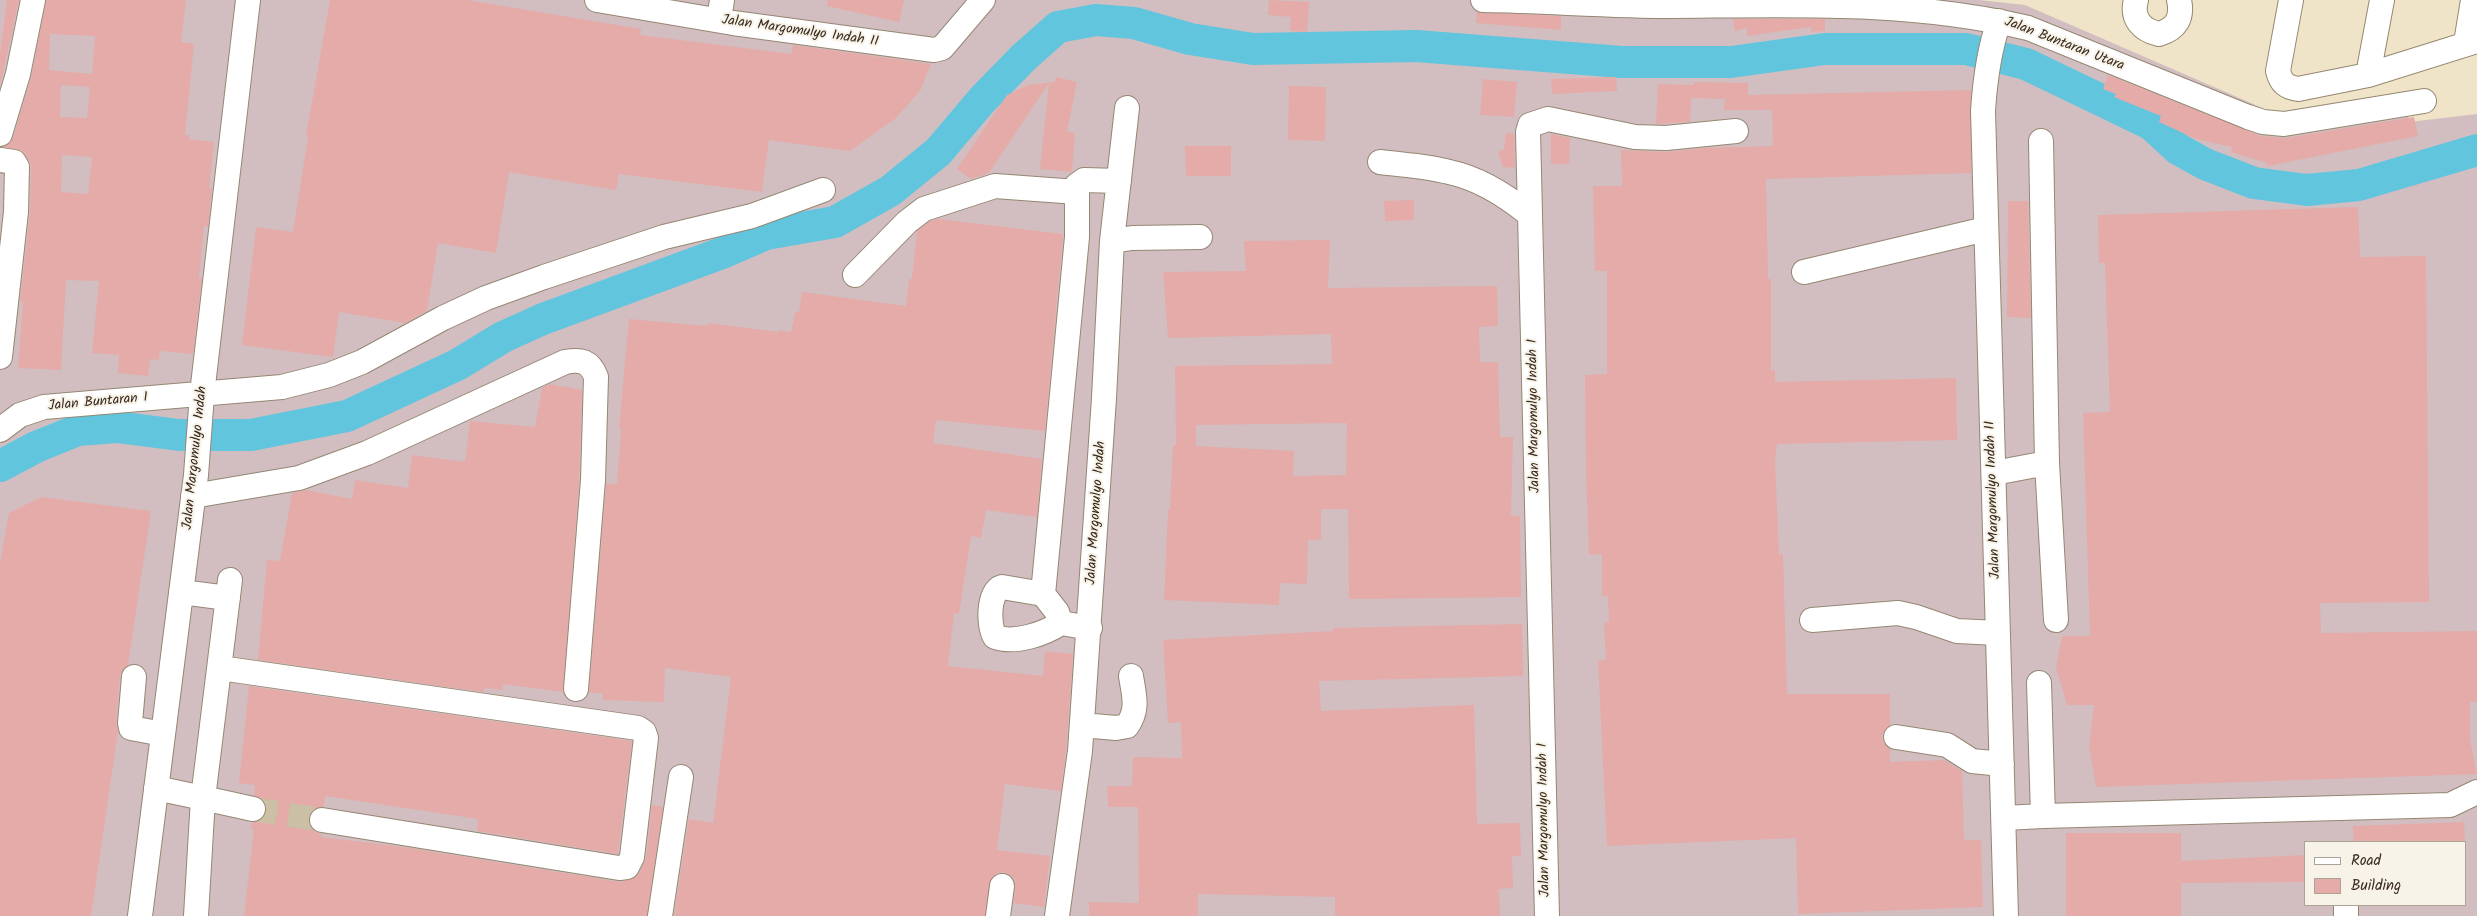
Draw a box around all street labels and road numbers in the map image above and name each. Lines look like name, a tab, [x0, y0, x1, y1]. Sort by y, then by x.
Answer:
street label: Jalan Margomulyo Indah II	[720, 13, 880, 51]
street label: Jalan Buntaran Utara	[2002, 14, 2126, 76]
street label: Jalan Margomulyo Indah I	[1525, 339, 1545, 493]
street label: Jalan Margomulyo Indah	[180, 385, 212, 531]
street label: Jalan Buntaran I	[48, 390, 148, 416]
street label: Jalan Margomulyo Indah II	[1983, 421, 2005, 579]
street label: Jalan Margomulyo Indah	[1084, 441, 1110, 585]
street label: Jalan Margomulyo Indah I	[1535, 743, 1555, 897]

